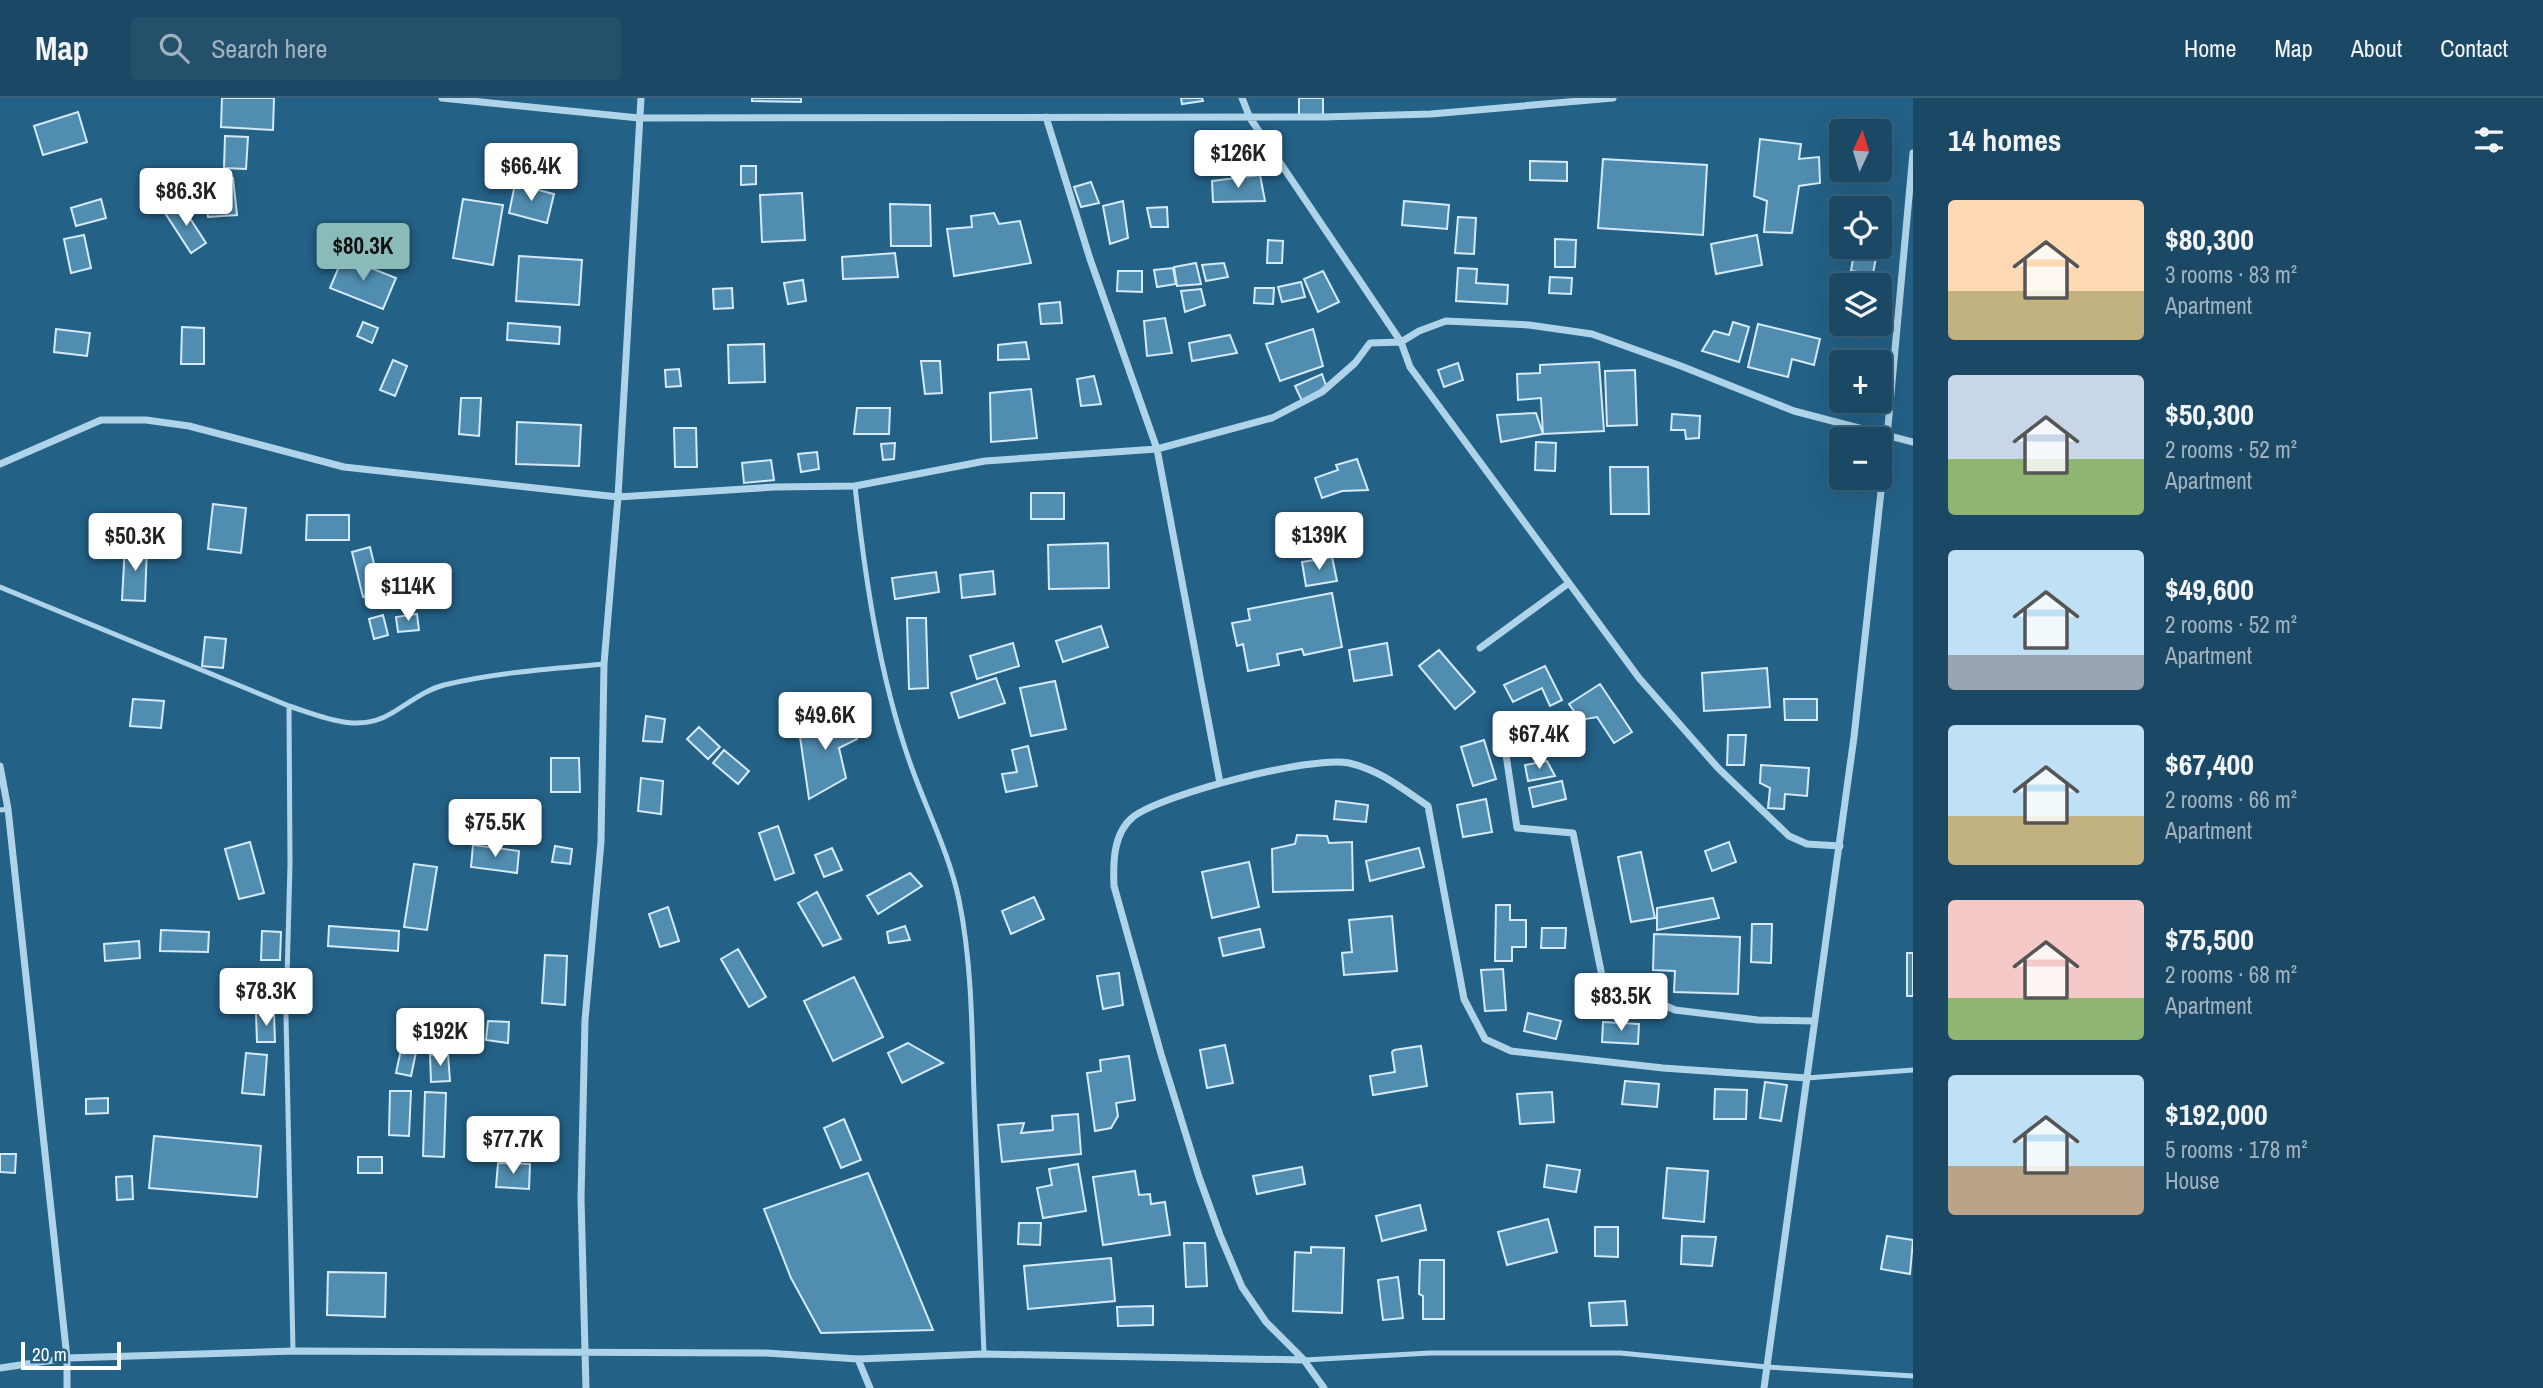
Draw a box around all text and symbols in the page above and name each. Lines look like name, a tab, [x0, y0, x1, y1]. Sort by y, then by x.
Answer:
search box	[131, 17, 621, 80]
text: Map	[35, 26, 89, 70]
icon: search	[155, 29, 193, 67]
text: Search here	[211, 31, 327, 66]
text: Home	[2184, 32, 2236, 64]
text: Map	[2274, 32, 2313, 64]
text: About	[2351, 32, 2402, 64]
text: Contact	[2440, 32, 2508, 64]
north arrow	[1829, 119, 1892, 182]
map controls	[1829, 119, 1892, 490]
text: 14 homes	[1948, 120, 2062, 160]
icon: filters	[2470, 121, 2508, 159]
pin: $126K	[1189, 130, 1287, 190]
text: $126K	[1210, 137, 1266, 168]
pin: $66.4K	[474, 144, 588, 203]
text: $66.4K	[501, 150, 561, 181]
pin: $86.3K	[129, 169, 243, 228]
text: $86.3K	[156, 175, 216, 206]
button: locate	[1829, 196, 1892, 259]
text: $80,300	[2165, 219, 2254, 259]
pin: $80.3K	[306, 223, 420, 283]
icon: home	[2004, 228, 2088, 312]
text: $80.3K	[333, 230, 393, 261]
text: 3 rooms · 83 m²	[2165, 259, 2297, 290]
button: layers	[1829, 273, 1892, 336]
text: Apartment	[2165, 290, 2252, 321]
button: +	[1829, 350, 1892, 413]
text: $50,300	[2165, 394, 2254, 434]
icon: home	[2004, 403, 2088, 487]
button: −	[1829, 427, 1892, 490]
text: 2 rooms · 52 m²	[2165, 434, 2297, 465]
text: Apartment	[2165, 465, 2252, 496]
pin: $139K	[1270, 512, 1368, 572]
pin: $50.3K	[78, 514, 192, 573]
text: $139K	[1291, 519, 1347, 550]
text: $50.3K	[105, 520, 165, 551]
pin: $114K	[359, 564, 457, 623]
text: $49,600	[2165, 569, 2254, 609]
text: $114K	[381, 570, 435, 601]
icon: home	[2004, 578, 2088, 662]
text: 2 rooms · 52 m²	[2165, 609, 2297, 640]
text: Apartment	[2165, 640, 2252, 671]
pin: $49.6K	[768, 692, 882, 752]
text: $49.6K	[795, 699, 855, 730]
pin: $67.4K	[1482, 712, 1596, 771]
text: $67.4K	[1509, 718, 1569, 749]
text: $67,400	[2165, 744, 2254, 784]
icon: home	[2004, 753, 2088, 837]
text: 2 rooms · 66 m²	[2165, 784, 2297, 815]
pin: $75.5K	[438, 800, 552, 859]
text: $75.5K	[465, 806, 525, 837]
text: Apartment	[2165, 815, 2252, 846]
text: $75,500	[2165, 919, 2254, 959]
icon: home	[2004, 928, 2088, 1012]
text: 2 rooms · 68 m²	[2165, 959, 2297, 990]
pin: $78.3K	[209, 968, 323, 1028]
pin: $83.5K	[1564, 974, 1678, 1033]
text: $78.3K	[236, 975, 296, 1006]
text: $83.5K	[1591, 980, 1651, 1011]
text: Apartment	[2165, 990, 2252, 1021]
pin: $192K	[391, 1009, 489, 1068]
text: $192K	[412, 1015, 468, 1046]
text: $192,000	[2165, 1094, 2268, 1134]
icon: home	[2004, 1103, 2088, 1187]
pin: $77.7K	[456, 1116, 570, 1176]
text: $77.7K	[483, 1123, 543, 1154]
text: 5 rooms · 178 m²	[2165, 1134, 2308, 1165]
text: House	[2165, 1165, 2220, 1196]
scale bar	[21, 1339, 121, 1371]
text: 20 m	[32, 1341, 67, 1367]

